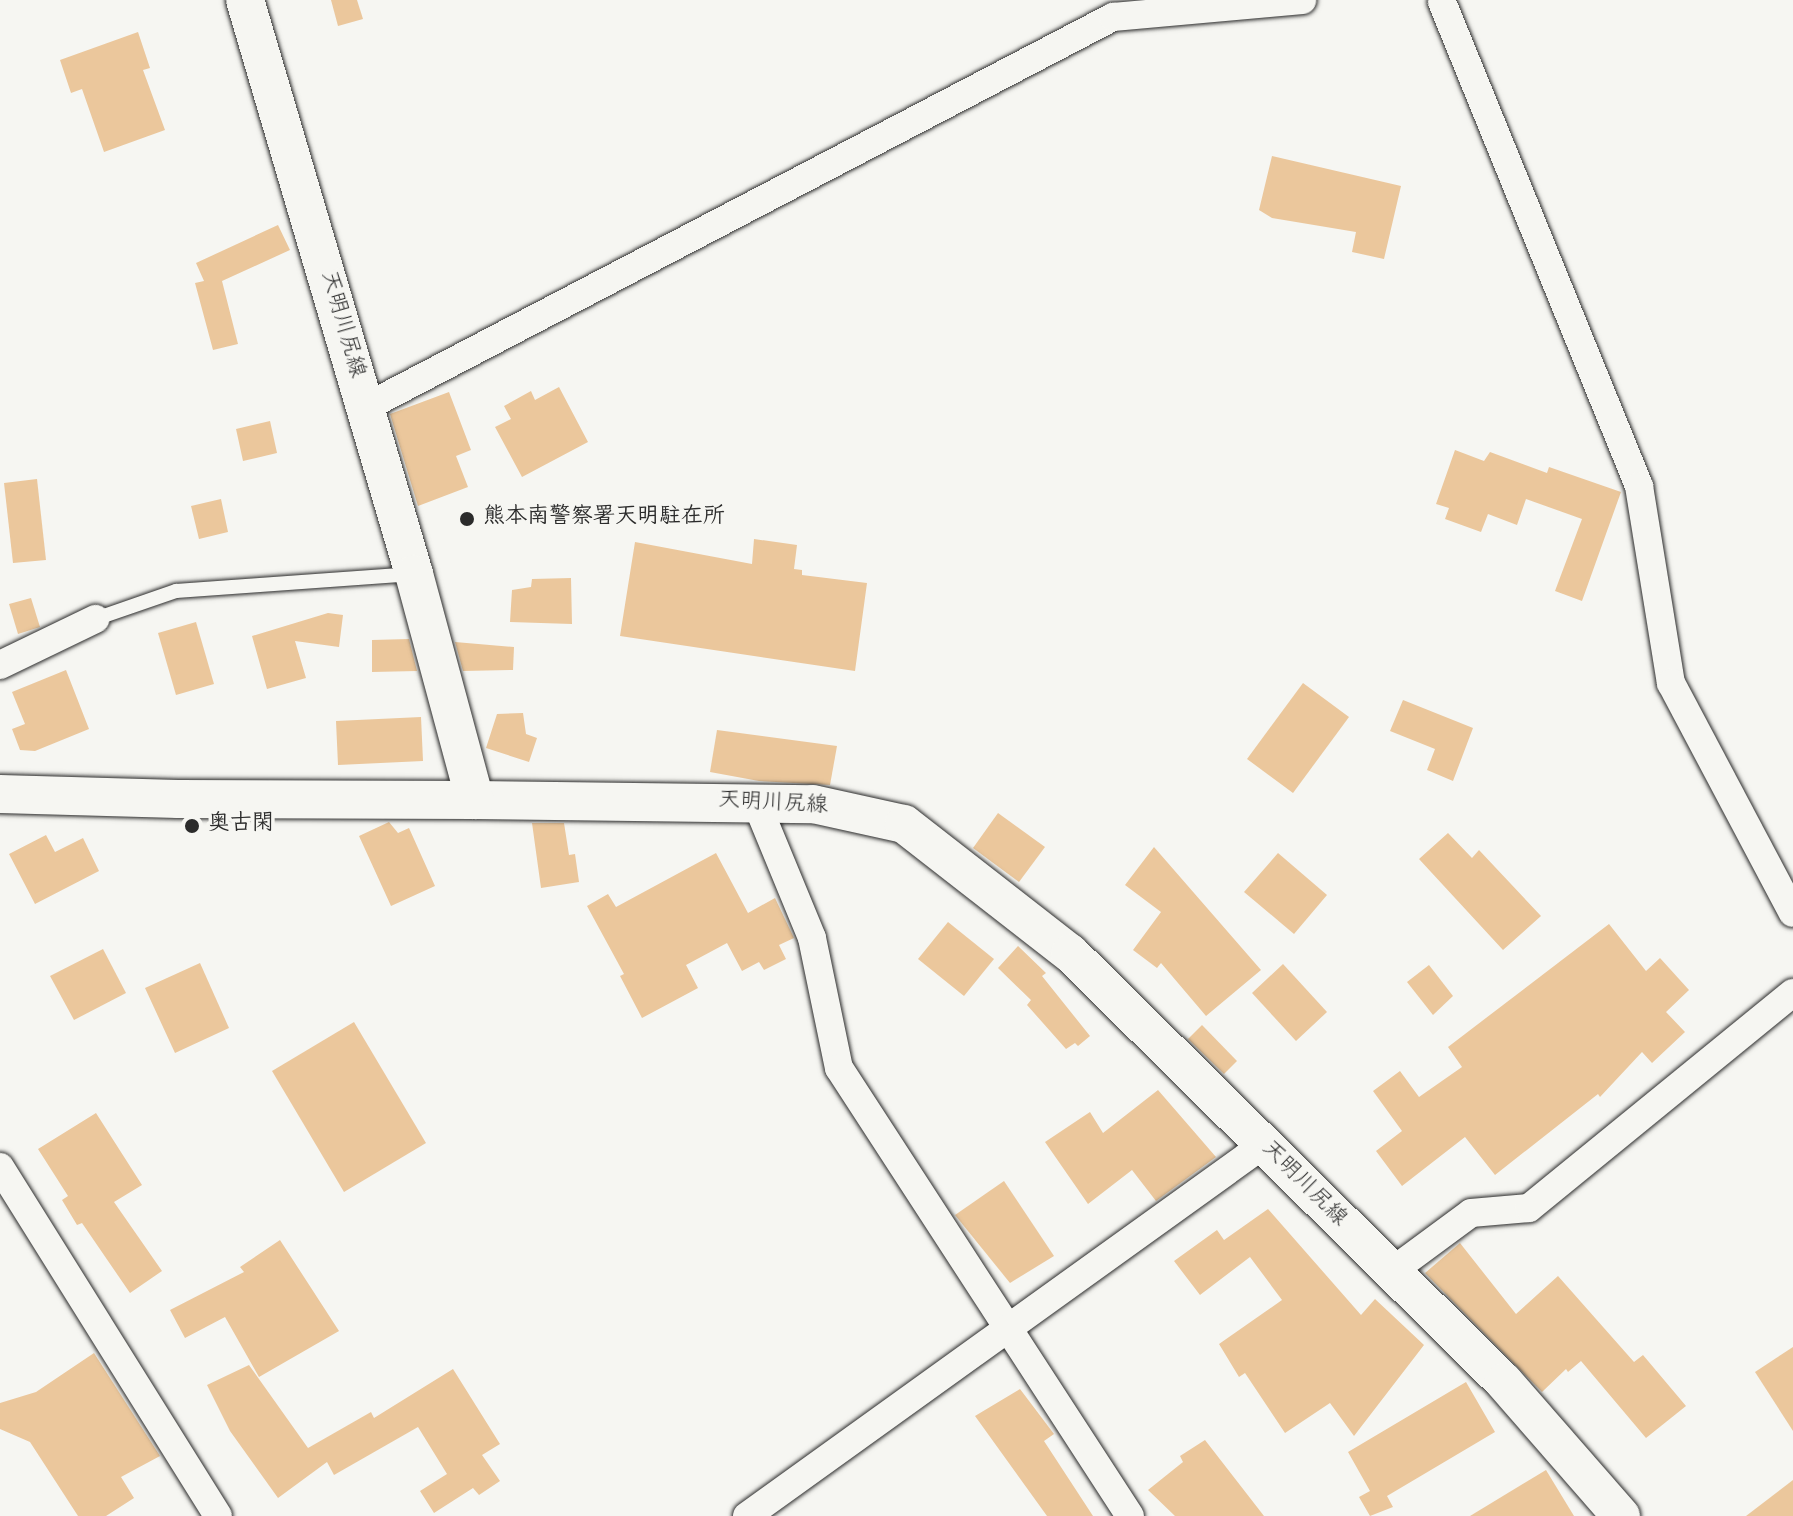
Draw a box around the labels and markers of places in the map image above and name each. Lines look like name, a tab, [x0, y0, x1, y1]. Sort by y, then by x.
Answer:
place label: 熊本南警察署天明駐在所	[483, 506, 725, 532]
marker: 熊本南警察署天明駐在所	[458, 510, 476, 528]
place label: 奥古閑	[208, 813, 274, 839]
marker: 奥古閑	[183, 817, 201, 835]

